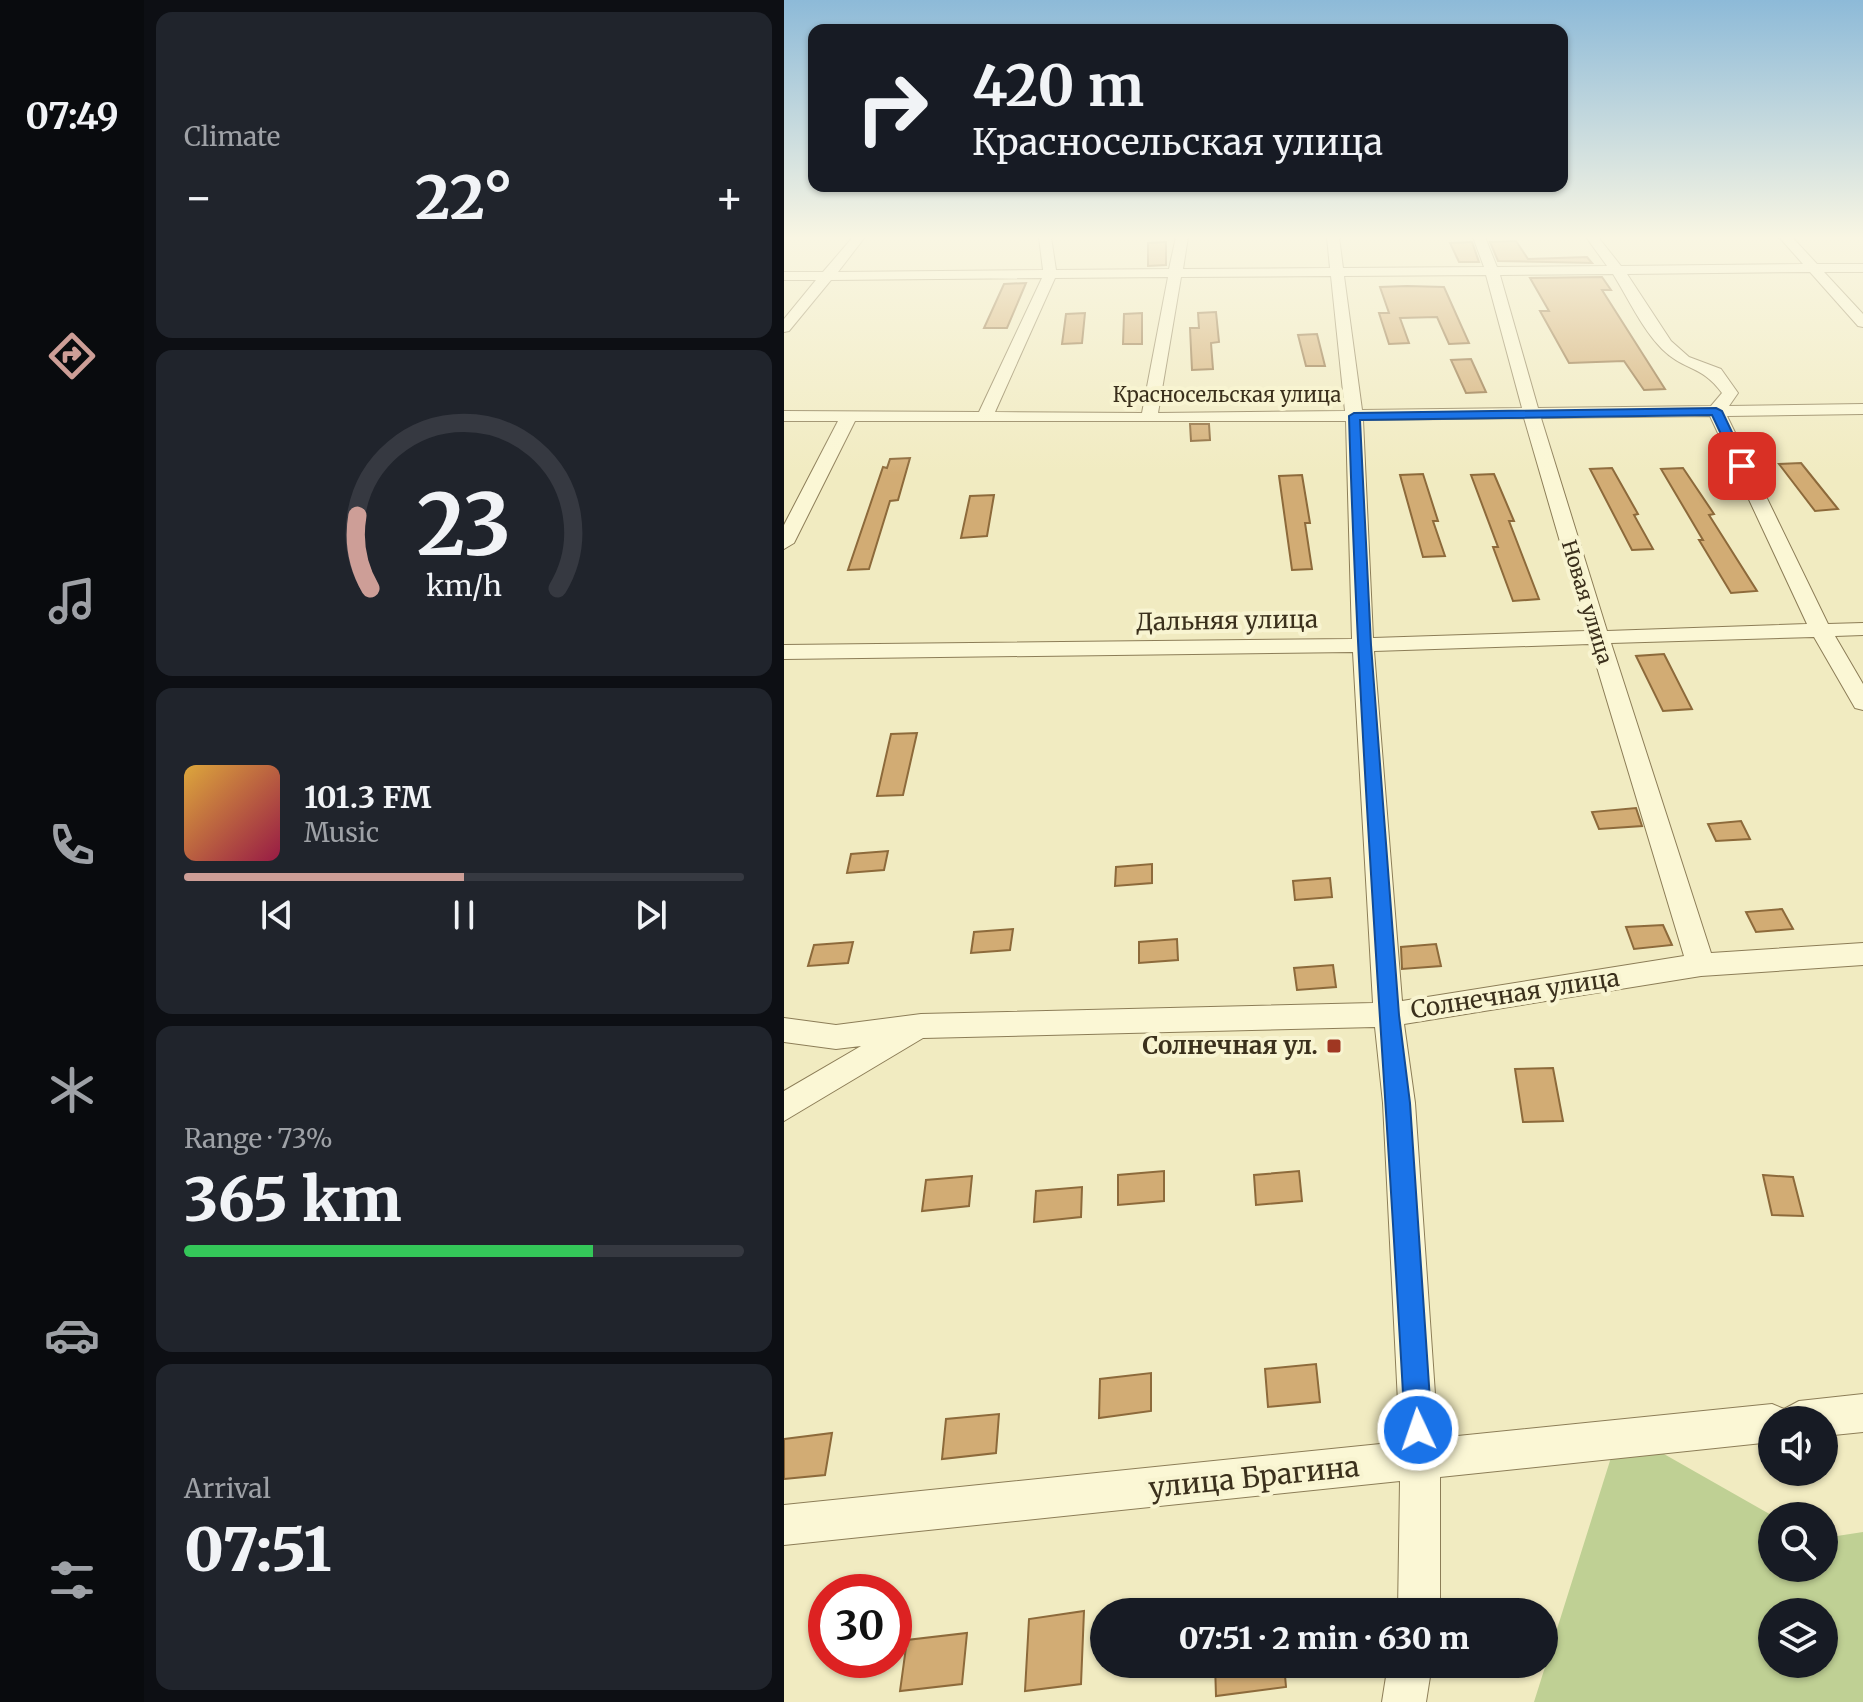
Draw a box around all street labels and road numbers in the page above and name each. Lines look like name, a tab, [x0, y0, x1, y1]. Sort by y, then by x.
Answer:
street label: Красносельская улица	[1113, 382, 1341, 407]
street label: Новая улица	[1557, 537, 1618, 667]
street label: Дальняя улица	[1136, 603, 1318, 638]
street label: Солнечная улица	[1408, 962, 1622, 1025]
street label: улица Брагина	[1147, 1448, 1361, 1506]

